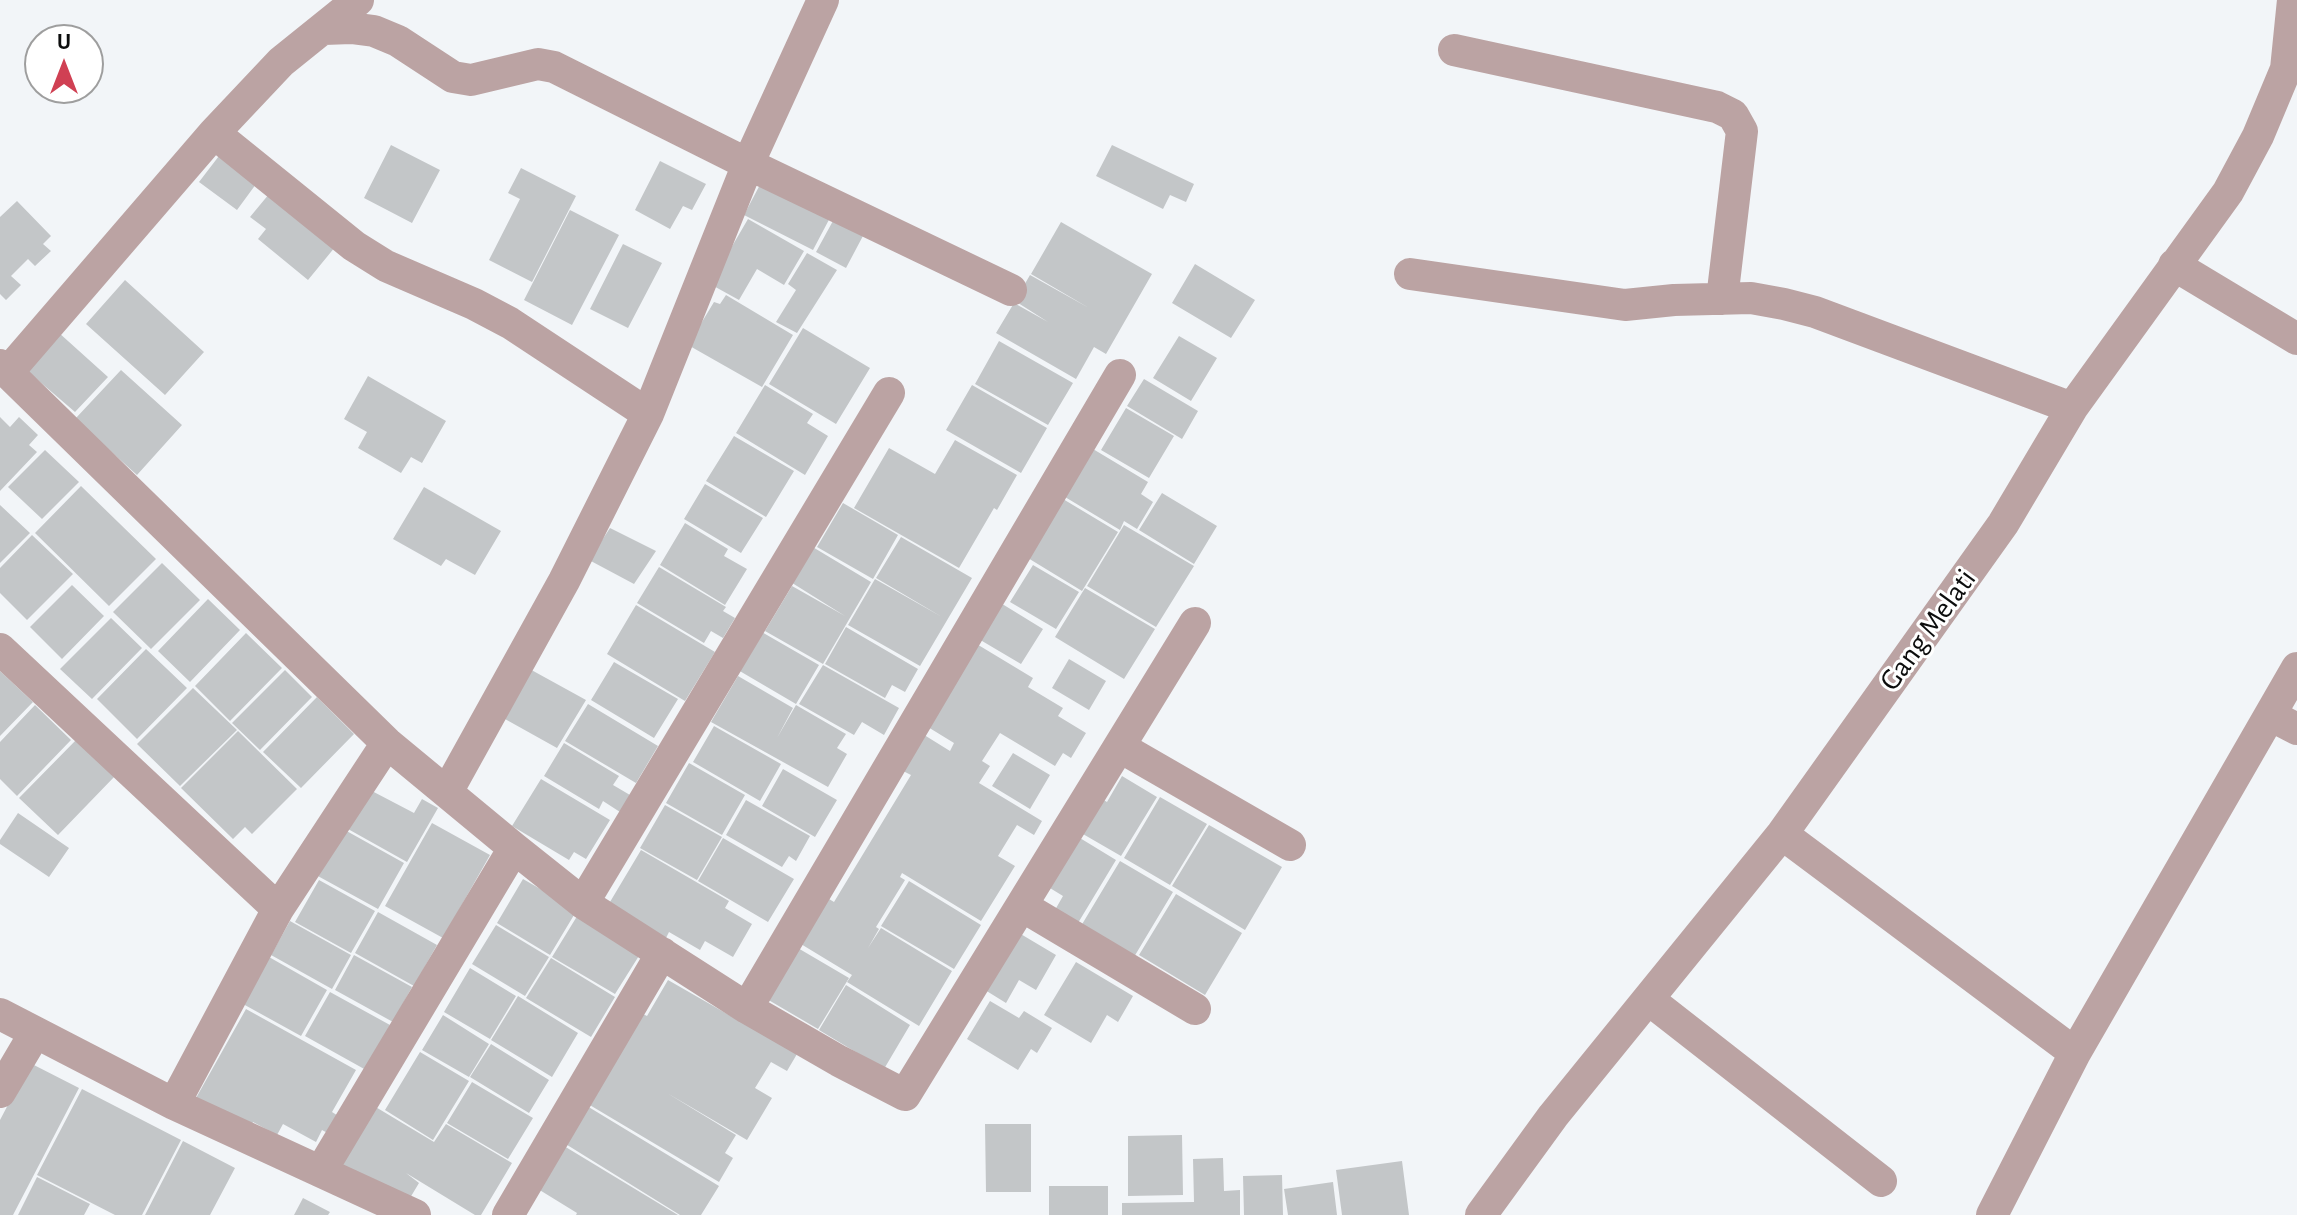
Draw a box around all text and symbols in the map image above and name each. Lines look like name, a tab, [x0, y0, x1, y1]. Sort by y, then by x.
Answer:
north arrow	[24, 24, 104, 104]
text: U	[57, 31, 71, 53]
street label: Gang Melati	[1872, 562, 1984, 698]

